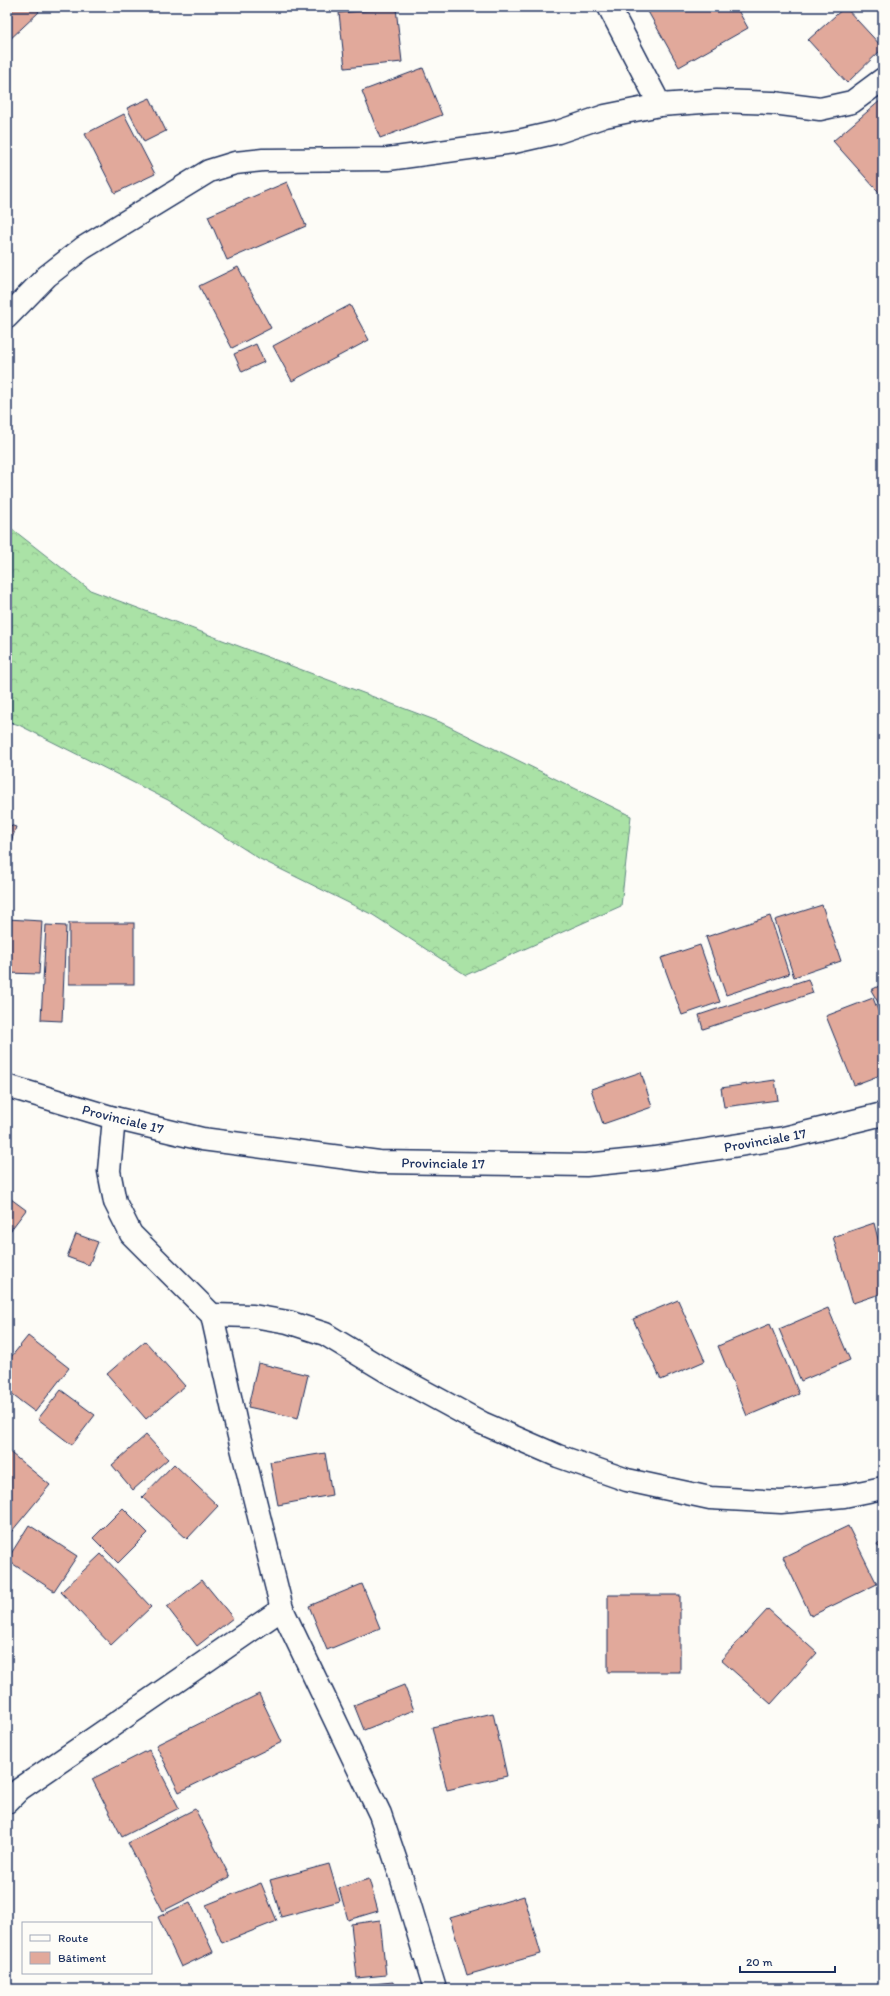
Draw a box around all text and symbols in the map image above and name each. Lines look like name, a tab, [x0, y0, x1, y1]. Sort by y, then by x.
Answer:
street label: Provinciale 17	[80, 1101, 165, 1138]
street label: Provinciale 17	[723, 1125, 808, 1156]
street label: Provinciale 17	[401, 1154, 485, 1173]
legend	[22, 1922, 152, 1974]
text: Route	[58, 1931, 88, 1945]
scale bar	[740, 1948, 835, 1974]
text: Bâtiment	[58, 1951, 107, 1965]
text: 20 m	[746, 1955, 773, 1969]

